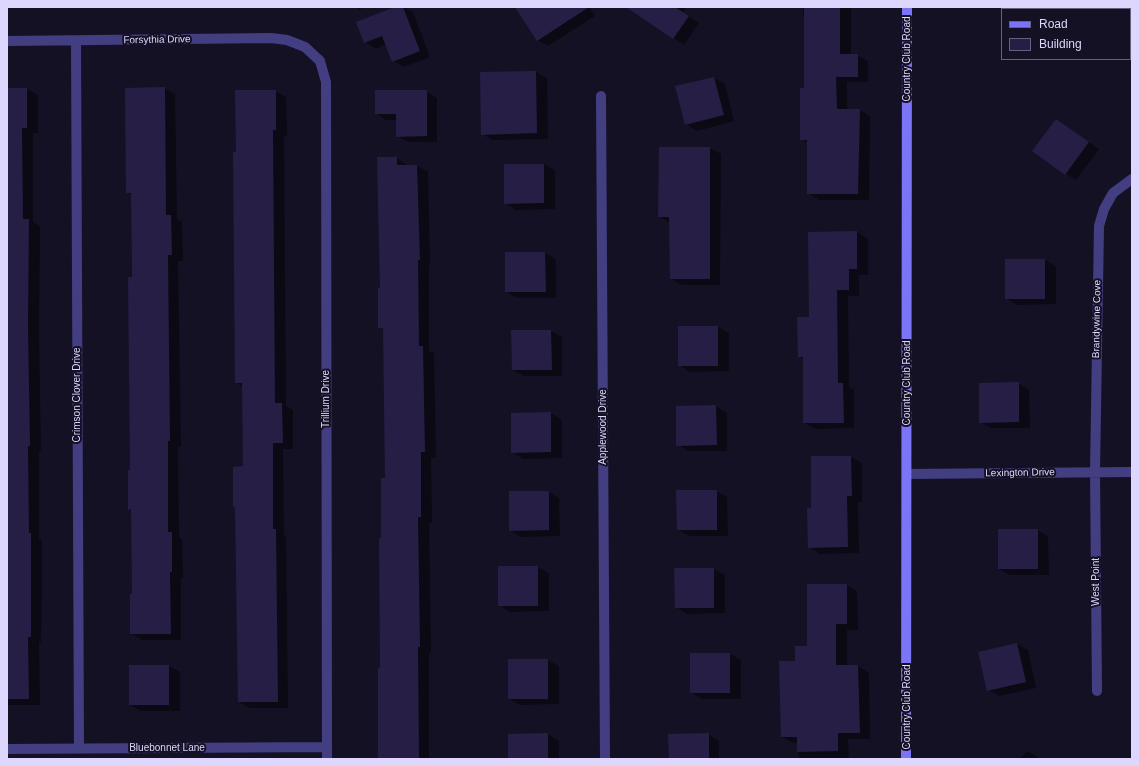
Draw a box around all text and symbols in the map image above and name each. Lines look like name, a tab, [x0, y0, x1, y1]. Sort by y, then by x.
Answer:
legend	[1001, 8, 1131, 60]
street label: Country Club Road	[901, 16, 913, 102]
text: Road	[1039, 17, 1068, 31]
street label: Forsythia Drive	[123, 33, 191, 47]
text: Building	[1039, 37, 1082, 51]
street label: Brandywine Cove	[1090, 280, 1104, 358]
street label: Country Club Road	[901, 340, 913, 426]
street label: Crimson Clover Drive	[71, 347, 83, 443]
street label: Trillium Drive	[320, 370, 332, 428]
street label: Applewood Drive	[597, 389, 609, 465]
street label: Lexington Drive	[985, 466, 1055, 480]
street label: West Point	[1090, 558, 1102, 606]
street label: Country Club Road	[901, 664, 913, 750]
street label: Bluebonnet Lane	[129, 742, 205, 754]

